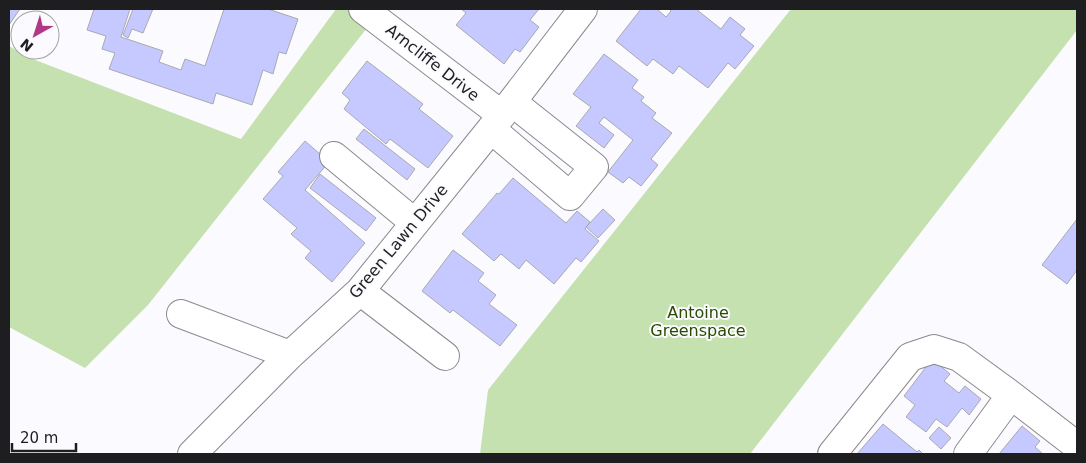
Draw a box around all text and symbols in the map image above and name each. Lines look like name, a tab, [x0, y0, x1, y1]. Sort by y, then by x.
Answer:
north arrow	[10, 10, 60, 60]
street label: Arncliffe Drive	[382, 20, 483, 105]
text: N	[17, 35, 36, 55]
street label: Green Lawn Drive	[345, 180, 452, 302]
park label: Antoine Greenspace	[650, 303, 746, 340]
scale bar	[12, 420, 76, 452]
text: 20 m	[20, 429, 58, 447]

